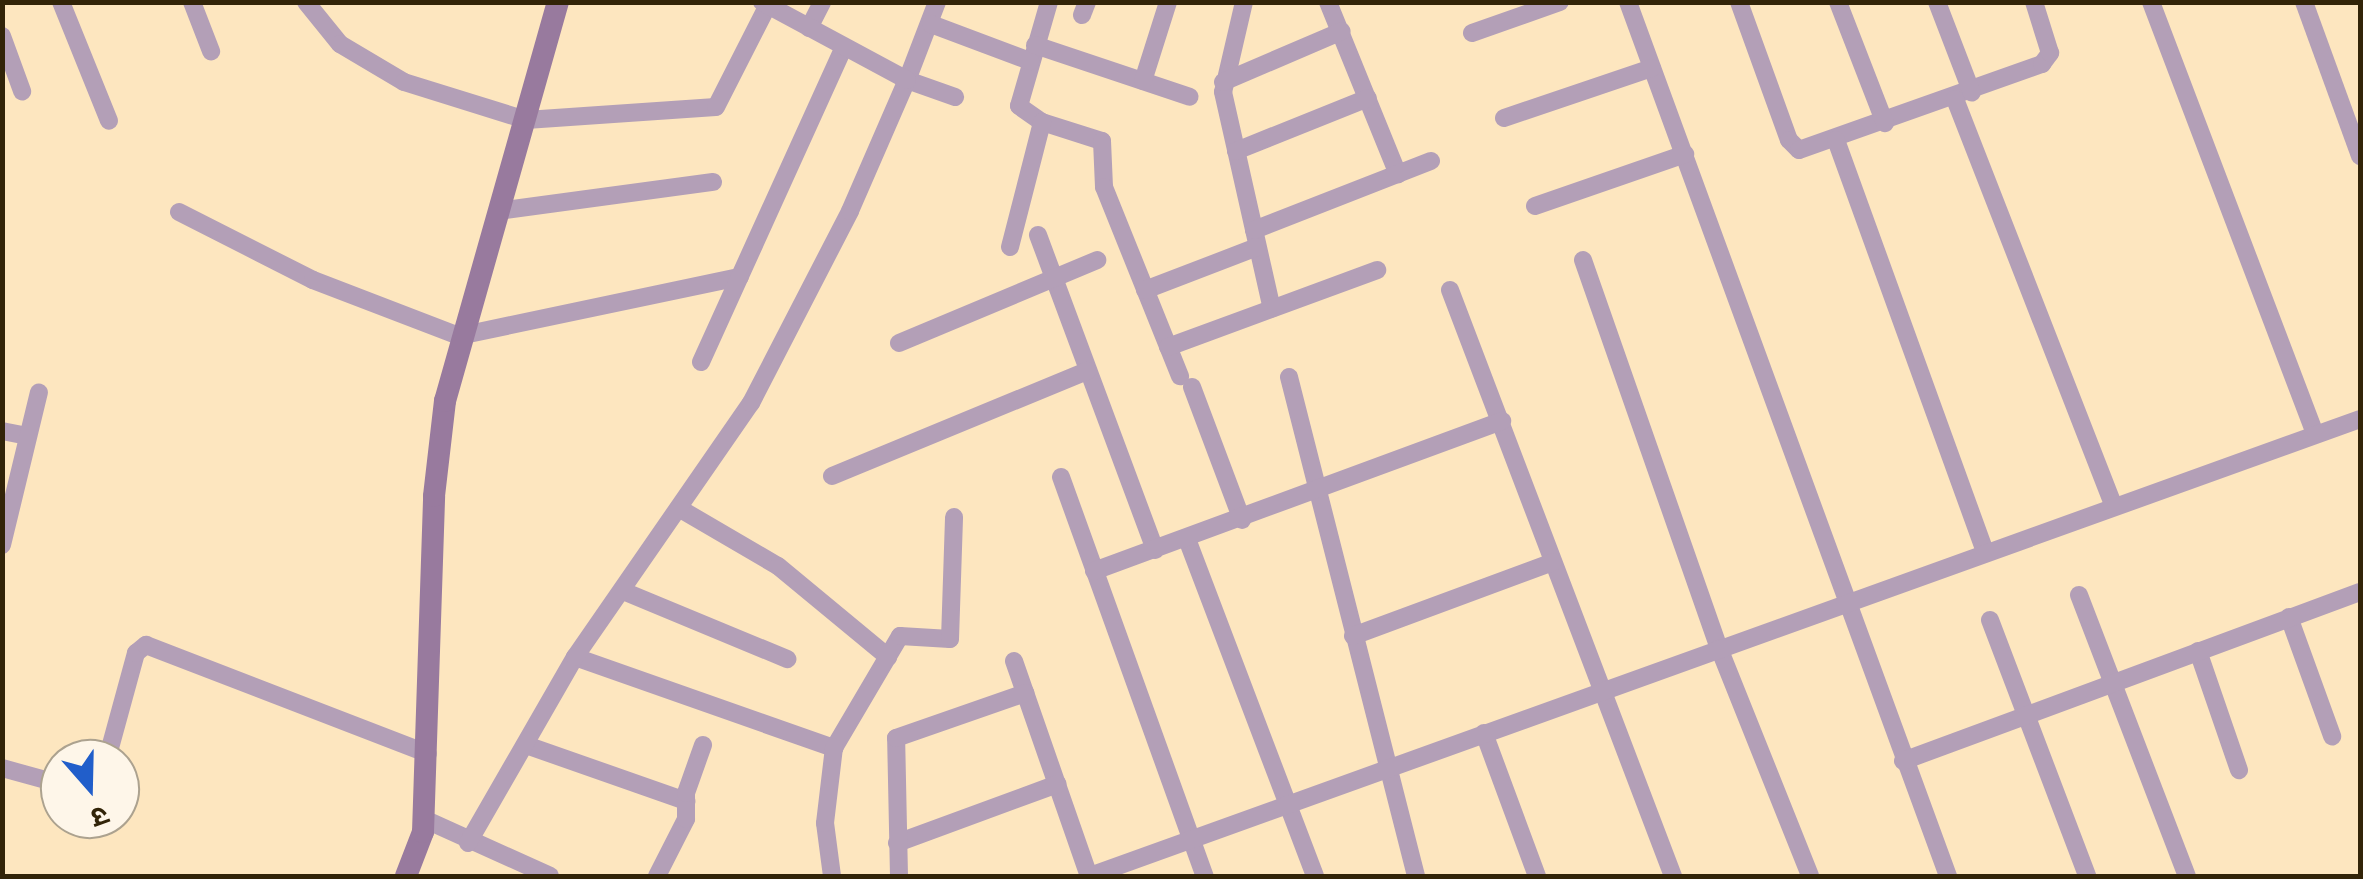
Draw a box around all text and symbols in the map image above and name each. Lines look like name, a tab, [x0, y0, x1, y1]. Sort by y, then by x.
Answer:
north arrow	[40, 739, 140, 839]
text: उ	[85, 793, 115, 839]

